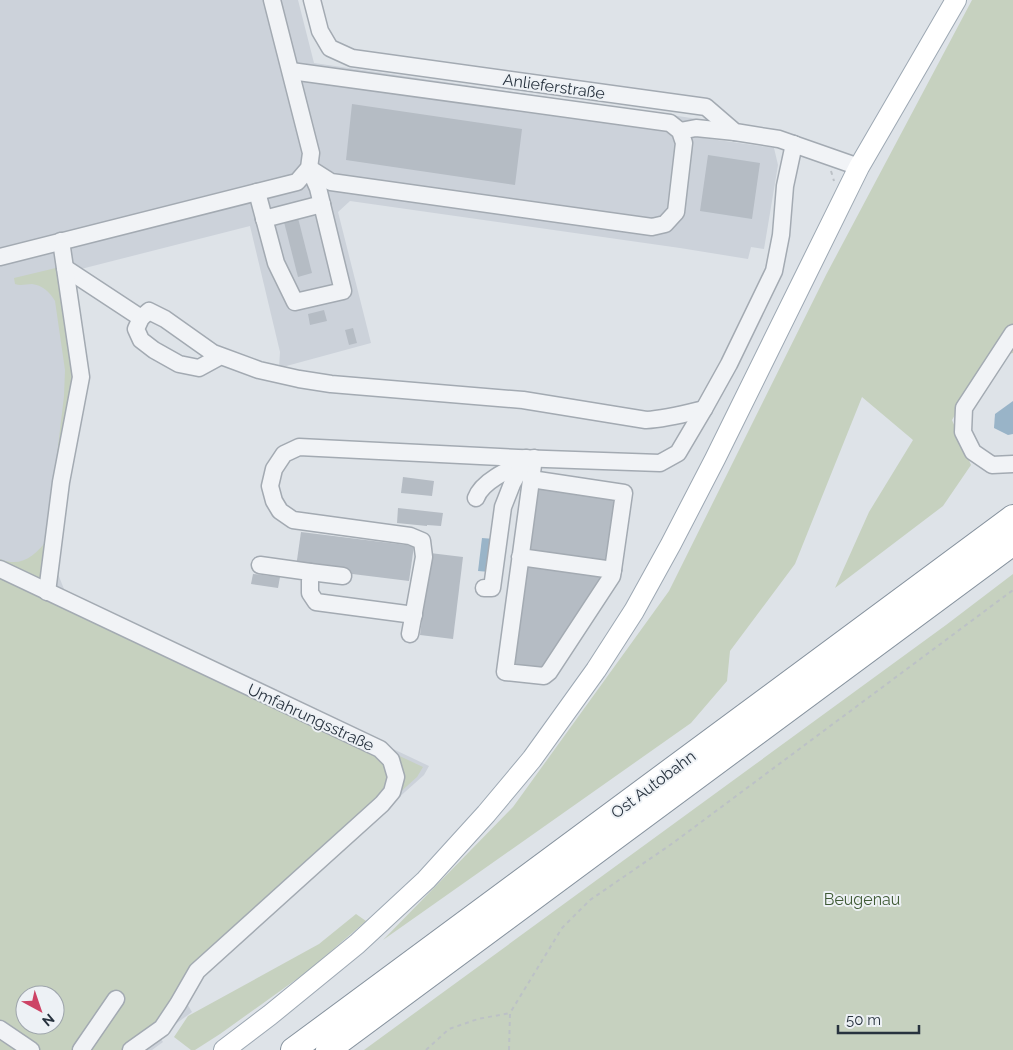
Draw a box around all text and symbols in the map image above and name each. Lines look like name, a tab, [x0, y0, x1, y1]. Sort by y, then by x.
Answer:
street label: Anlieferstraße	[502, 70, 606, 103]
street label: Umfahrungsstraße	[244, 680, 377, 755]
street label: Ost Autobahn	[607, 746, 699, 822]
park label: Beugenau	[824, 890, 900, 909]
north arrow	[15, 985, 65, 1035]
scale bar	[838, 1002, 919, 1034]
text: N	[39, 1010, 58, 1030]
text: 50 m	[846, 1011, 881, 1029]

